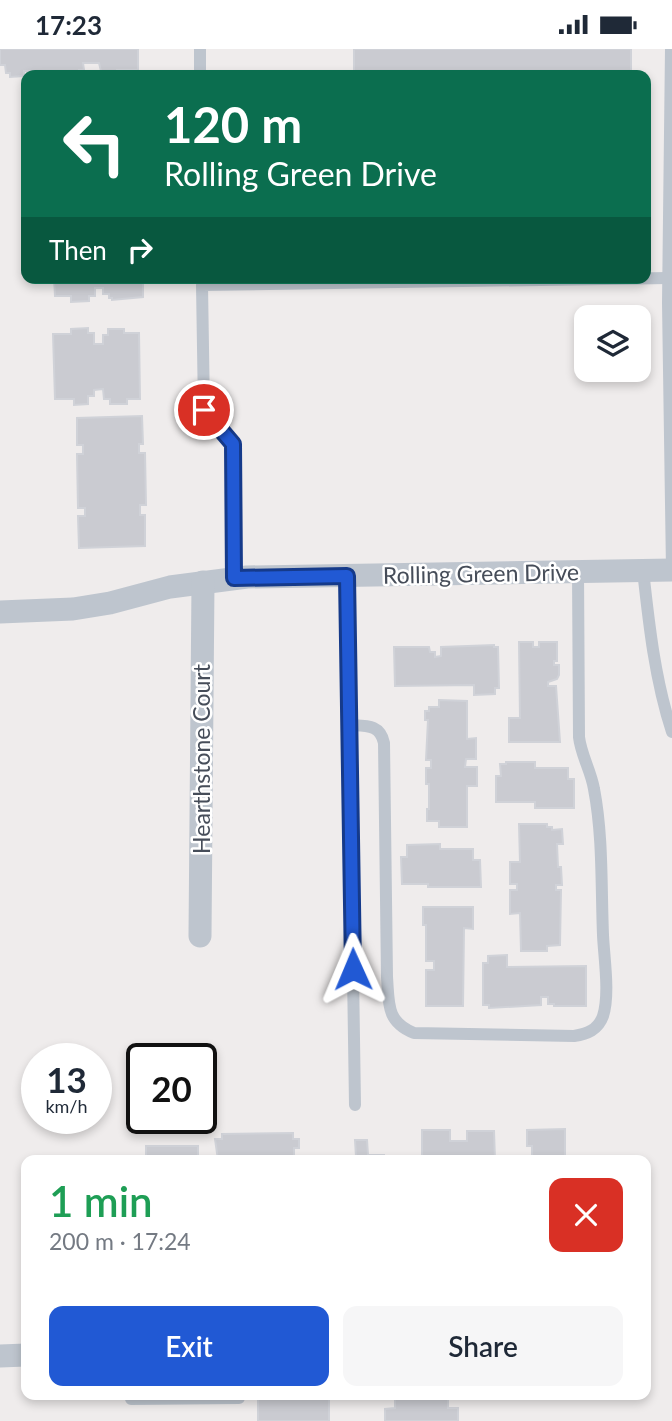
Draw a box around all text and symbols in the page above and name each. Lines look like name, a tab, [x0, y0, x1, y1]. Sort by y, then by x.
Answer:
text: 17:23	[35, 9, 102, 41]
text: 120 m	[164, 95, 302, 153]
icon: left	[49, 98, 140, 189]
text: Rolling Green Drive	[164, 154, 437, 193]
icon: right	[121, 231, 159, 269]
text: Then	[49, 234, 107, 266]
map controls	[574, 305, 651, 382]
button: layers	[574, 305, 651, 382]
pin	[174, 380, 234, 440]
icon: arrive	[185, 391, 223, 429]
street label: Rolling Green Drive	[383, 557, 579, 589]
street label: Hearthstone Court	[187, 663, 215, 854]
position arrow	[316, 932, 390, 1006]
speed limit sign: 20	[126, 1043, 217, 1134]
text: 13	[46, 1058, 87, 1100]
text: km/h	[45, 1095, 88, 1117]
text: 1 min	[49, 1176, 153, 1226]
button: close	[549, 1178, 623, 1252]
text: 200 m · 17:24	[49, 1227, 191, 1255]
button: Exit	[49, 1306, 329, 1386]
button: Share	[343, 1306, 623, 1386]

